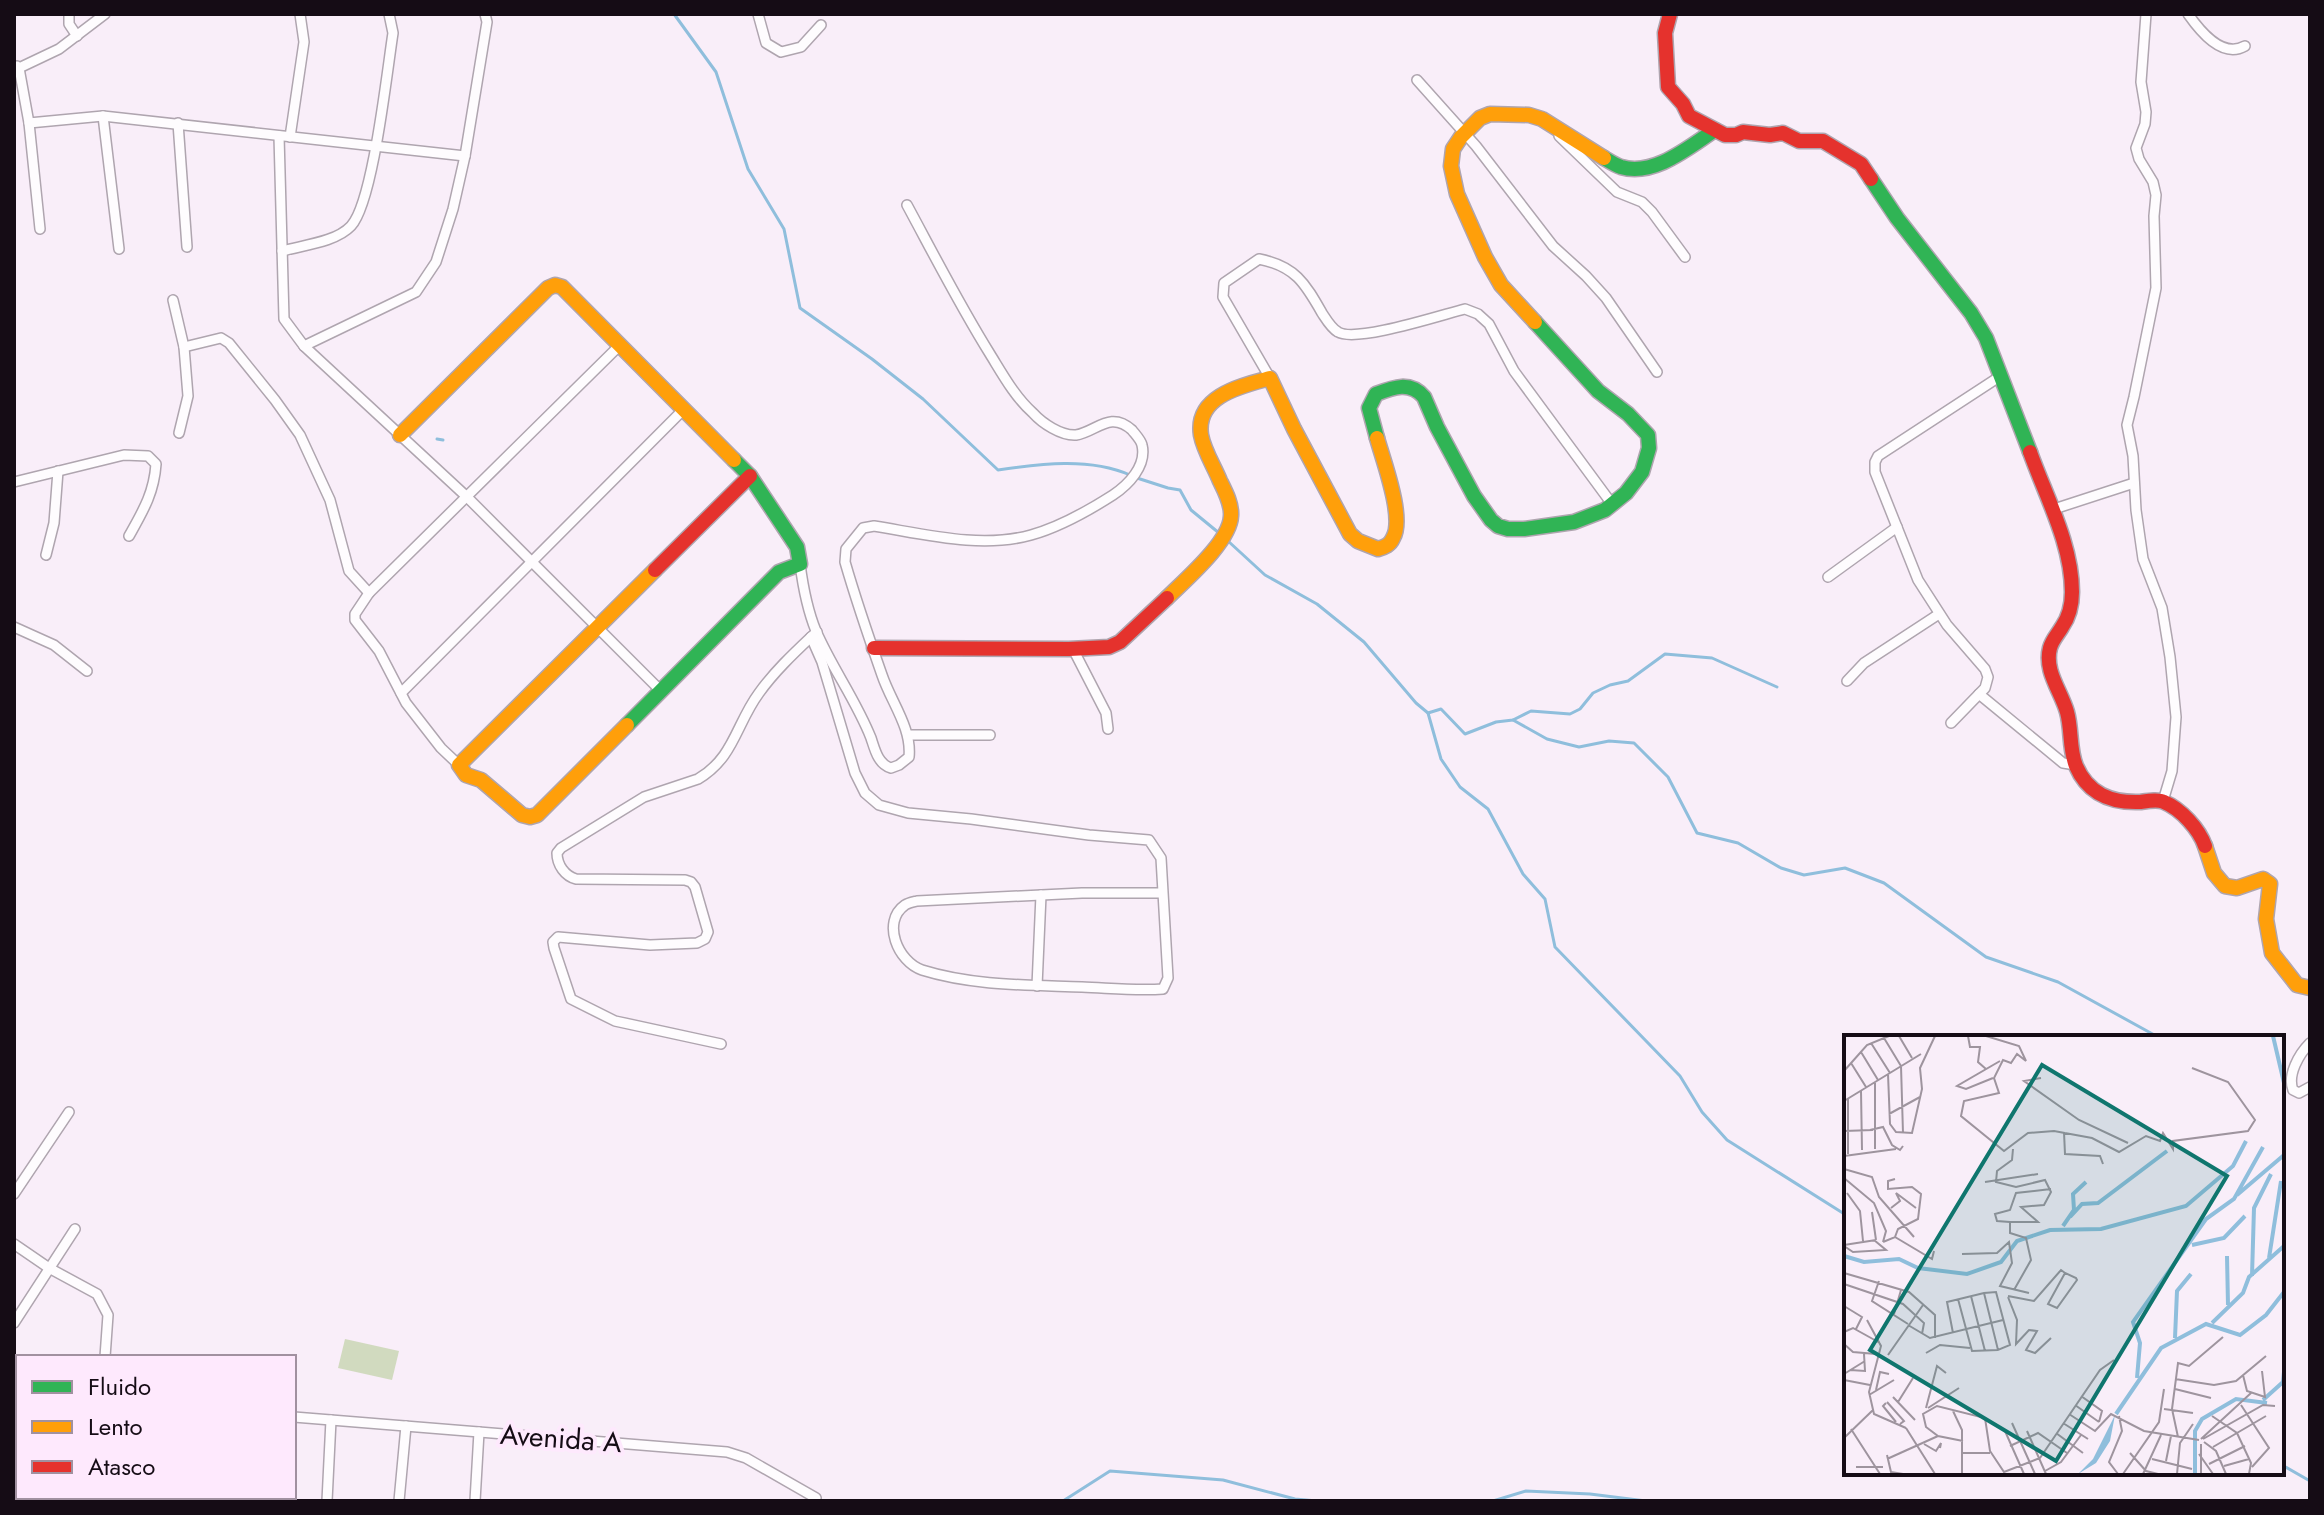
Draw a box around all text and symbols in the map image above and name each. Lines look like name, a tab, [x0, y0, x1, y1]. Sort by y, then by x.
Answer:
inset map	[1844, 1035, 2284, 1475]
legend	[16, 1355, 296, 1499]
text: Fluido	[88, 1369, 151, 1404]
text: Lento	[88, 1409, 143, 1444]
street label: Avenida A	[499, 1414, 624, 1463]
text: Atasco	[88, 1449, 155, 1484]

